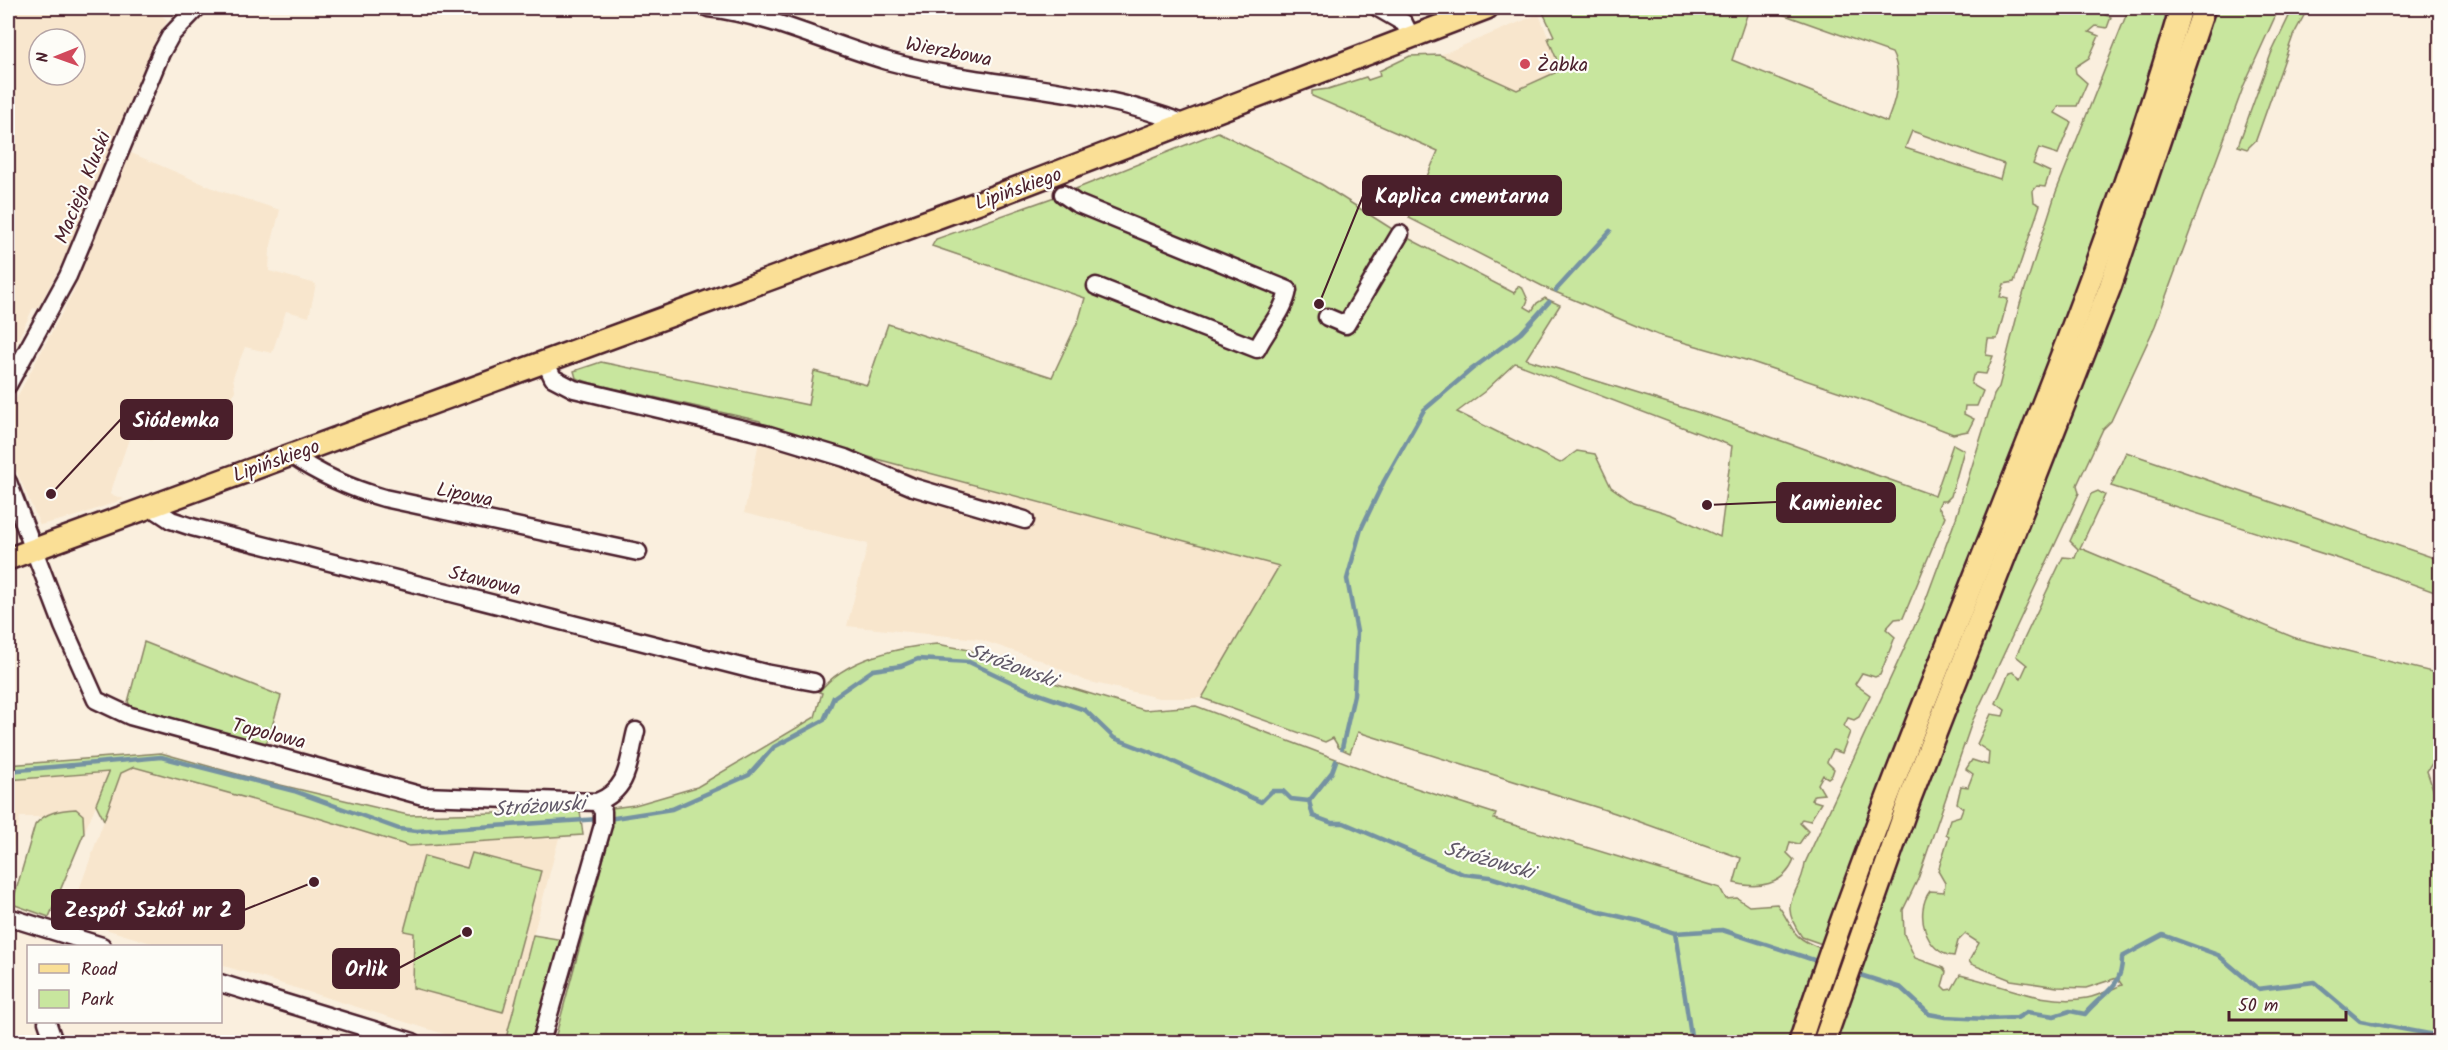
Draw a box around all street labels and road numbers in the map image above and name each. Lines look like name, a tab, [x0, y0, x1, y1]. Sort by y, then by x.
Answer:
street label: Wierzbowa	[903, 29, 994, 77]
street label: Macieja Kluski	[47, 125, 121, 249]
street label: Lipińskiego	[971, 159, 1067, 220]
street label: Lipińskiego	[229, 431, 325, 492]
street label: Lipowa	[433, 474, 496, 518]
street label: Stawowa	[445, 558, 524, 606]
street label: Topolowa	[228, 710, 309, 760]

